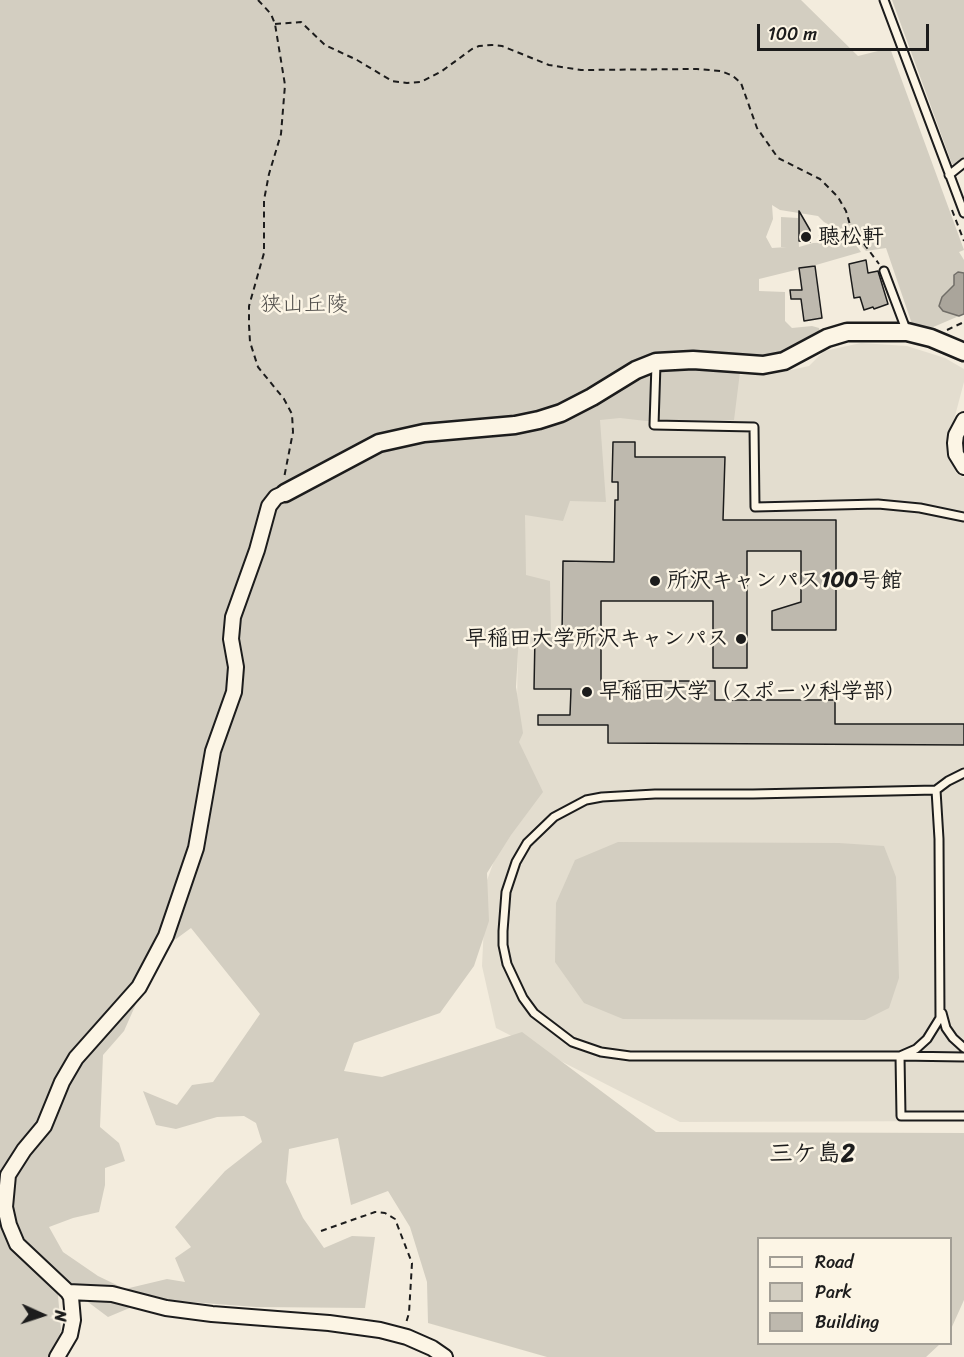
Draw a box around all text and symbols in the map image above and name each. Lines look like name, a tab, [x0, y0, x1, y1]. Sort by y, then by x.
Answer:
scale bar	[760, 12, 932, 50]
text: 100 m	[768, 18, 817, 50]
place label: 聴松軒	[818, 224, 884, 250]
marker: 聴松軒	[799, 230, 813, 244]
park label: 狭山丘陵	[260, 292, 348, 318]
place label: 所沢キャンパス100号館	[667, 568, 902, 594]
marker: 所沢キャンパス100号館	[648, 574, 662, 588]
place label: 早稲田大学所沢キャンパス	[465, 626, 729, 652]
marker: 早稲田大学所沢キャンパス	[734, 632, 748, 646]
place label: 早稲田大学（スポーツ科学部）	[599, 679, 907, 705]
marker: 早稲田大学（スポーツ科学部）	[580, 685, 594, 699]
district label: 三ケ島2	[769, 1141, 855, 1169]
legend	[757, 1237, 952, 1345]
text: Road	[815, 1246, 854, 1278]
text: Park	[815, 1276, 852, 1308]
north arrow	[12, 1285, 72, 1345]
text: Building	[815, 1306, 879, 1338]
text: N	[46, 1310, 75, 1322]

